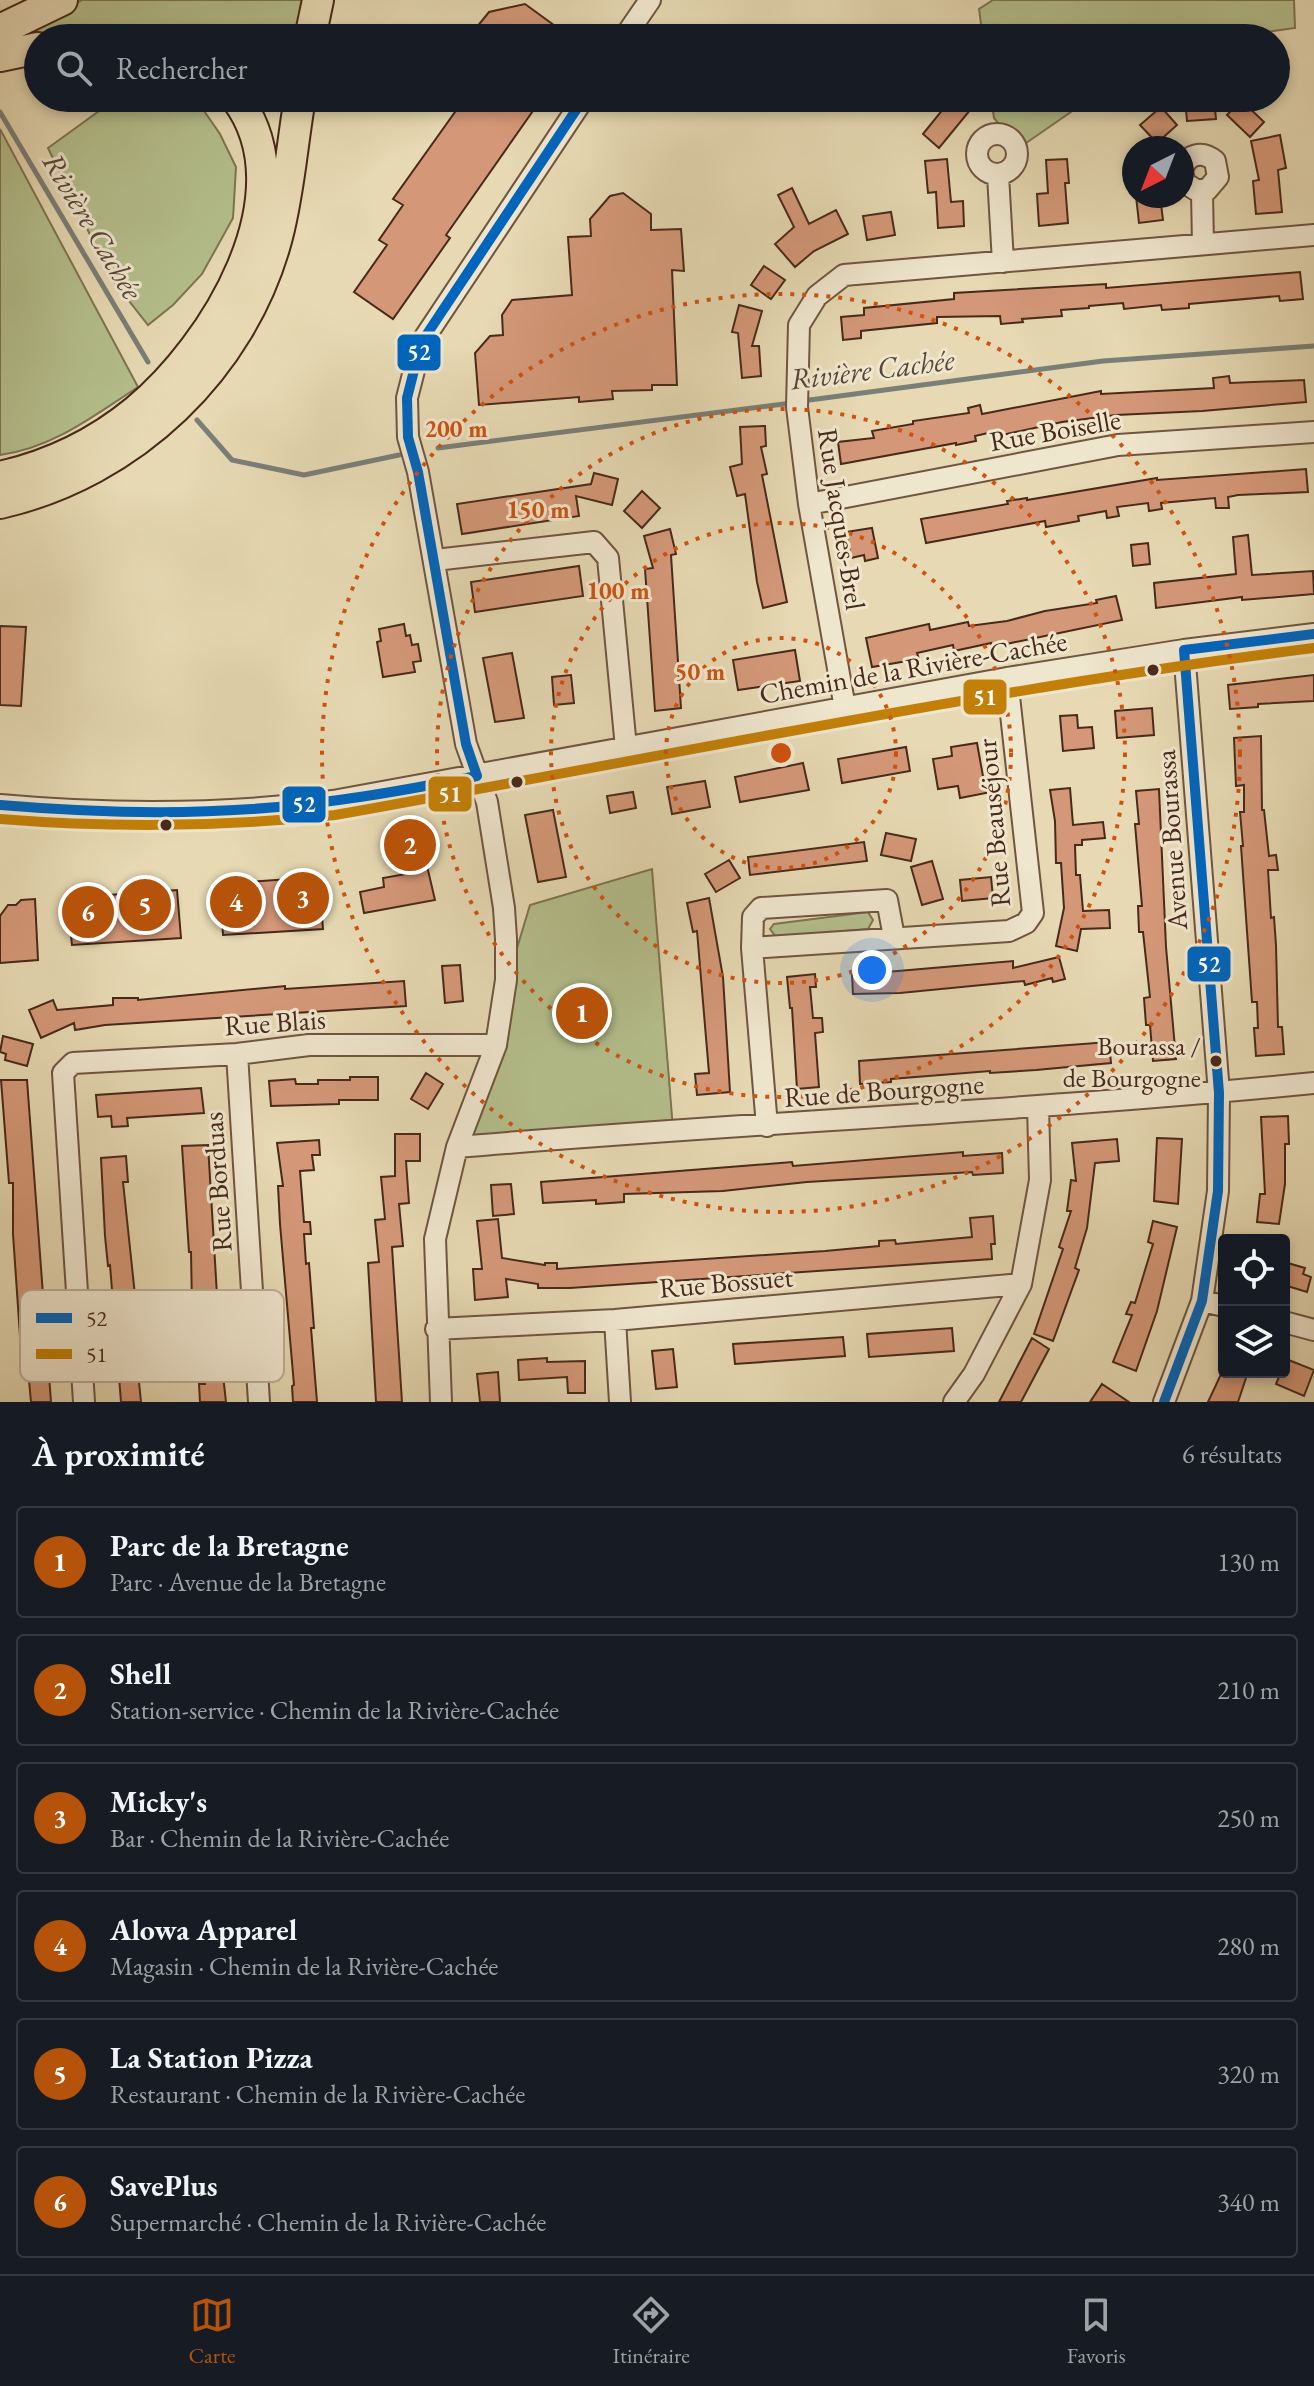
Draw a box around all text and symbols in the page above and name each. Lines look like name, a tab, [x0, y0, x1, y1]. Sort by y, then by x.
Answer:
search box	[24, 24, 1290, 112]
icon: search	[52, 46, 96, 90]
text: Rechercher	[116, 49, 248, 88]
north arrow	[1122, 136, 1194, 208]
water label: Rivière Cachée	[34, 145, 153, 308]
line badge: 52	[396, 333, 442, 372]
text: 52	[407, 338, 431, 367]
water label: Rivière Cachée	[788, 339, 957, 398]
street label: Rue Boiselle	[987, 401, 1124, 459]
text: 200 m	[424, 413, 488, 444]
street label: Rue Jacques-Brel	[810, 426, 874, 613]
text: 150 m	[506, 494, 570, 525]
text: 100 m	[586, 575, 650, 606]
street label: Chemin de la Rivière-Cachée	[756, 622, 1070, 712]
text: 50 m	[675, 656, 725, 687]
unlabelled marker	[1145, 662, 1161, 678]
line badge: 51	[962, 678, 1008, 716]
text: 51	[973, 683, 997, 712]
street label: Rue Beauséjour	[968, 737, 1018, 909]
centre of rings	[767, 739, 795, 767]
street label: Avenue Bourassa	[1147, 748, 1195, 932]
unlabelled marker	[509, 774, 525, 790]
line badge: 51	[427, 775, 473, 813]
text: 51	[438, 780, 462, 809]
line badge: 52	[281, 785, 327, 824]
text: 52	[292, 790, 316, 819]
pin: 2	[384, 815, 436, 875]
unlabelled marker	[158, 817, 174, 833]
pin: 3	[277, 868, 329, 928]
pin: 4	[210, 872, 262, 932]
pin: 5	[119, 875, 171, 935]
pin: 6	[62, 882, 114, 942]
line badge: 52	[1186, 945, 1232, 983]
your location	[852, 950, 892, 990]
text: 52	[1197, 950, 1221, 979]
pin: 1	[556, 983, 608, 1043]
street label: Rue Blais	[223, 1001, 327, 1043]
place label: Bourassa / de Bourgogne	[1063, 1029, 1201, 1095]
marker: Bourassa / de Bourgogne	[1208, 1053, 1224, 1069]
street label: Rue de Bourgogne	[783, 1065, 985, 1115]
street label: Rue Borduas	[194, 1111, 240, 1253]
map controls	[1218, 1234, 1290, 1378]
button: locate	[1218, 1234, 1290, 1306]
street label: Rue Bossuet	[658, 1258, 795, 1306]
legend	[20, 1290, 284, 1382]
text: 52	[86, 1304, 108, 1333]
button: layers	[1218, 1306, 1290, 1378]
text: 51	[86, 1340, 107, 1369]
text: À proximité	[32, 1432, 205, 1476]
text: 6 résultats	[1182, 1437, 1282, 1471]
text: Parc de la Bretagne	[110, 1526, 349, 1565]
text: 1	[53, 1545, 67, 1579]
text: 130 m	[1217, 1545, 1280, 1579]
text: Parc · Avenue de la Bretagne	[110, 1565, 386, 1599]
text: Shell	[110, 1654, 171, 1693]
text: 2	[53, 1673, 67, 1707]
text: 210 m	[1217, 1673, 1280, 1707]
text: Station-service · Chemin de la Rivière-Cachée	[110, 1693, 559, 1727]
text: Micky's	[110, 1782, 207, 1821]
text: 3	[53, 1801, 67, 1835]
text: 250 m	[1217, 1801, 1280, 1835]
text: Bar · Chemin de la Rivière-Cachée	[110, 1821, 449, 1855]
text: Alowa Apparel	[110, 1910, 297, 1949]
text: 4	[53, 1929, 67, 1963]
text: 280 m	[1217, 1929, 1280, 1963]
text: Magasin · Chemin de la Rivière-Cachée	[110, 1949, 498, 1983]
text: La Station Pizza	[110, 2038, 313, 2077]
text: 5	[53, 2057, 67, 2091]
text: 320 m	[1217, 2057, 1280, 2091]
text: Restaurant · Chemin de la Rivière-Cachée	[110, 2077, 525, 2111]
text: SavePlus	[110, 2166, 218, 2205]
text: 6	[53, 2185, 67, 2219]
text: 340 m	[1217, 2185, 1280, 2219]
text: Supermarché · Chemin de la Rivière-Cachée	[110, 2205, 547, 2239]
tab: Carte	[188, 2293, 236, 2370]
tab: Itinéraire	[613, 2293, 690, 2370]
tab: Favoris	[1067, 2293, 1126, 2370]

